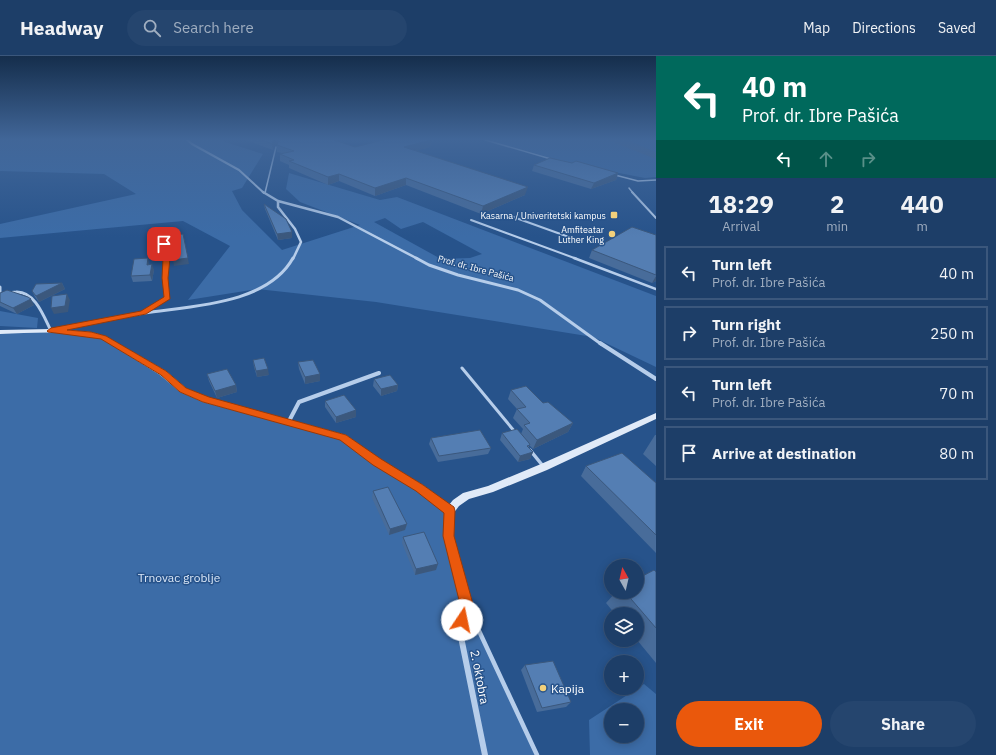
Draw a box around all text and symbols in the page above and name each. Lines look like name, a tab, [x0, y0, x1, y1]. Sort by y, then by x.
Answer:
search box	[127, 10, 407, 46]
text: Headway	[20, 16, 103, 40]
icon: search	[141, 17, 163, 39]
text: Search here	[173, 18, 254, 37]
text: Map	[803, 19, 830, 37]
text: Directions	[852, 19, 916, 37]
text: Saved	[938, 19, 976, 37]
text: 40 m	[742, 68, 807, 105]
icon: left	[676, 72, 728, 124]
text: Prof. dr. Ibre Pašića	[742, 104, 899, 127]
icon: left	[773, 148, 795, 170]
icon: ahead	[815, 148, 837, 170]
icon: right	[857, 148, 879, 170]
text: 18:29	[708, 188, 774, 220]
text: 2	[830, 188, 844, 220]
text: 440	[900, 188, 944, 220]
place label: Kasarna / Univeritetski kampus	[480, 210, 606, 221]
marker: Kasarna / Univeritetski kampus	[609, 210, 619, 220]
text: Arrival	[722, 218, 760, 235]
text: min	[826, 218, 848, 235]
text: m	[916, 218, 928, 235]
place label: Amfiteatar Luther King	[558, 224, 605, 245]
pin	[147, 227, 181, 261]
marker: Amfiteatar Luther King	[607, 229, 617, 239]
icon: arrive	[153, 233, 175, 255]
street label: Prof. dr. Ibre Pašića	[437, 253, 516, 284]
text: Turn left	[712, 255, 772, 274]
icon: left	[678, 262, 700, 284]
text: 40 m	[939, 264, 974, 283]
text: Prof. dr. Ibre Pašića	[712, 274, 825, 291]
text: Turn right	[712, 315, 781, 334]
icon: right	[678, 322, 700, 344]
text: 250 m	[930, 324, 974, 343]
text: Prof. dr. Ibre Pašića	[712, 334, 825, 351]
text: Turn left	[712, 375, 772, 394]
icon: left	[678, 382, 700, 404]
text: 70 m	[939, 384, 974, 403]
text: Prof. dr. Ibre Pašića	[712, 394, 825, 411]
icon: arrive	[678, 442, 700, 464]
text: Arrive at destination	[712, 444, 856, 463]
text: 80 m	[939, 444, 974, 463]
north arrow	[604, 559, 644, 599]
map controls	[604, 559, 644, 743]
park label: Trnovac groblje	[138, 570, 221, 585]
position arrow	[441, 599, 483, 641]
button: layers	[604, 607, 644, 647]
street label: 2. oktobra	[467, 649, 493, 706]
button: +	[604, 655, 644, 695]
place label: Kapija	[551, 681, 585, 696]
marker: Kapija	[538, 683, 548, 693]
button: Exit	[676, 701, 822, 747]
button: Share	[830, 701, 976, 747]
button: −	[604, 703, 644, 743]

